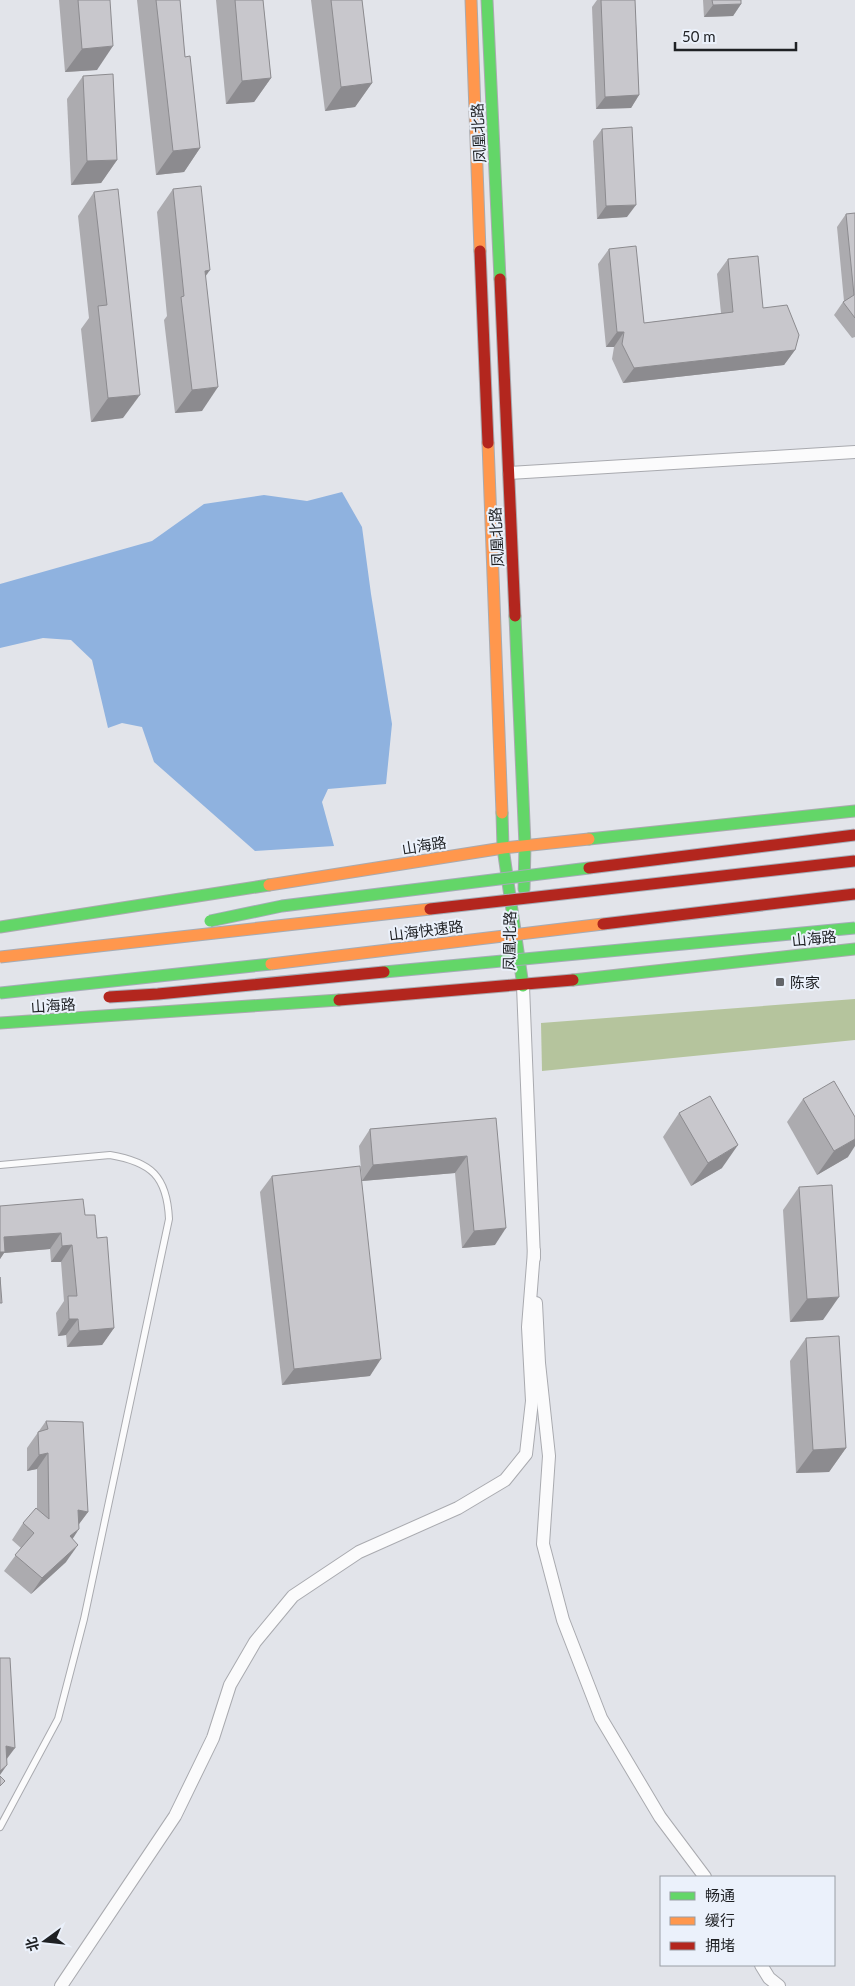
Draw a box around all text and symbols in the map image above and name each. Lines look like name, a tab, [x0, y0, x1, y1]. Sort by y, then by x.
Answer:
scale bar	[675, 20, 796, 52]
text: 50 m	[682, 27, 716, 45]
street label: 凤凰北路	[467, 103, 489, 163]
street label: 凤凰北路	[485, 507, 507, 567]
street label: 山海路	[400, 833, 448, 857]
street label: 凤凰北路	[499, 911, 519, 971]
street label: 山海快速路	[388, 916, 464, 944]
street label: 山海路	[791, 927, 837, 949]
place label: 陈家	[790, 973, 820, 991]
marker: 陈家	[774, 976, 786, 988]
street label: 山海路	[30, 994, 76, 1016]
legend	[660, 1876, 835, 1966]
text: 畅通	[705, 1886, 735, 1904]
text: 缓行	[705, 1911, 735, 1929]
north arrow	[20, 1916, 70, 1966]
text: 北	[22, 1936, 42, 1953]
text: 拥堵	[705, 1936, 735, 1954]

